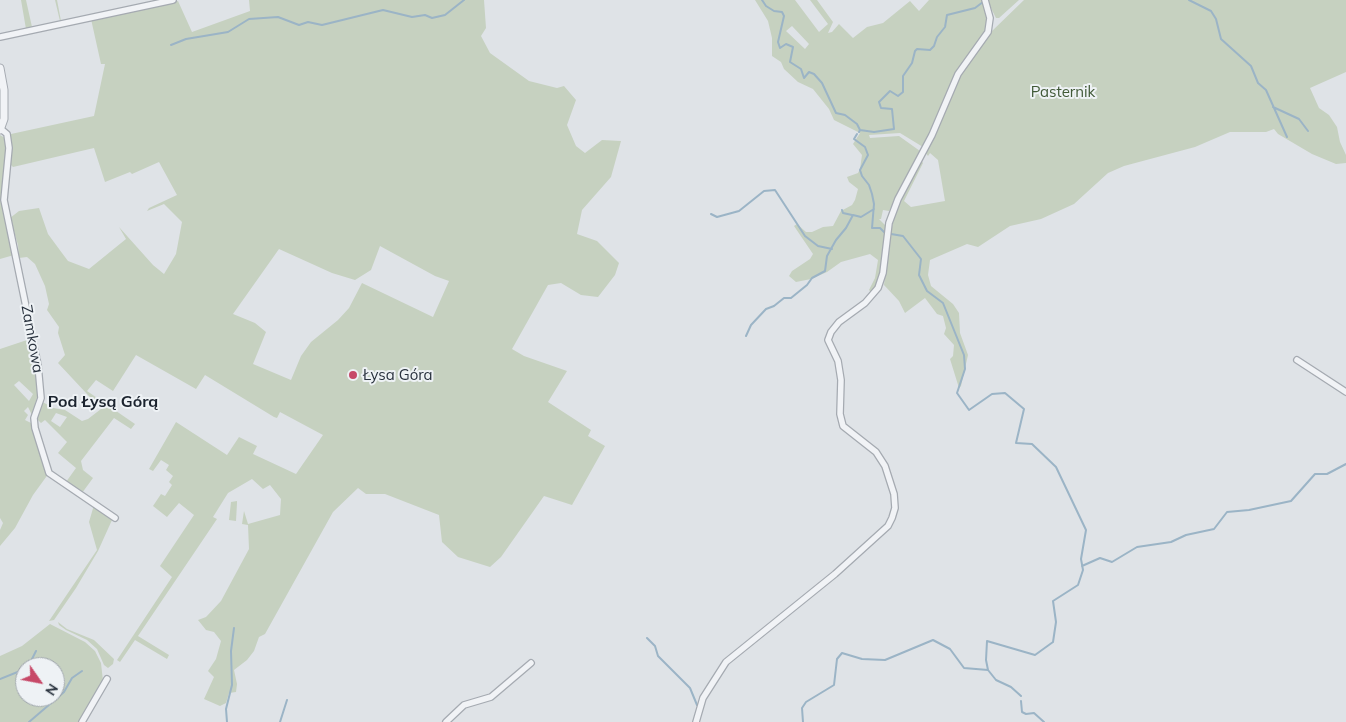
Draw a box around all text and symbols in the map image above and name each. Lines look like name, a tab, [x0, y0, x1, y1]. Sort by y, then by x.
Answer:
park label: Pasternik	[1031, 83, 1095, 101]
street label: Zamkowa	[17, 304, 47, 374]
place label: Łysa Góra	[363, 366, 433, 384]
marker: Łysa Góra	[347, 369, 359, 381]
district label: Pod Łysą Górą	[48, 392, 158, 412]
north arrow	[15, 657, 65, 707]
text: N	[41, 680, 62, 699]

